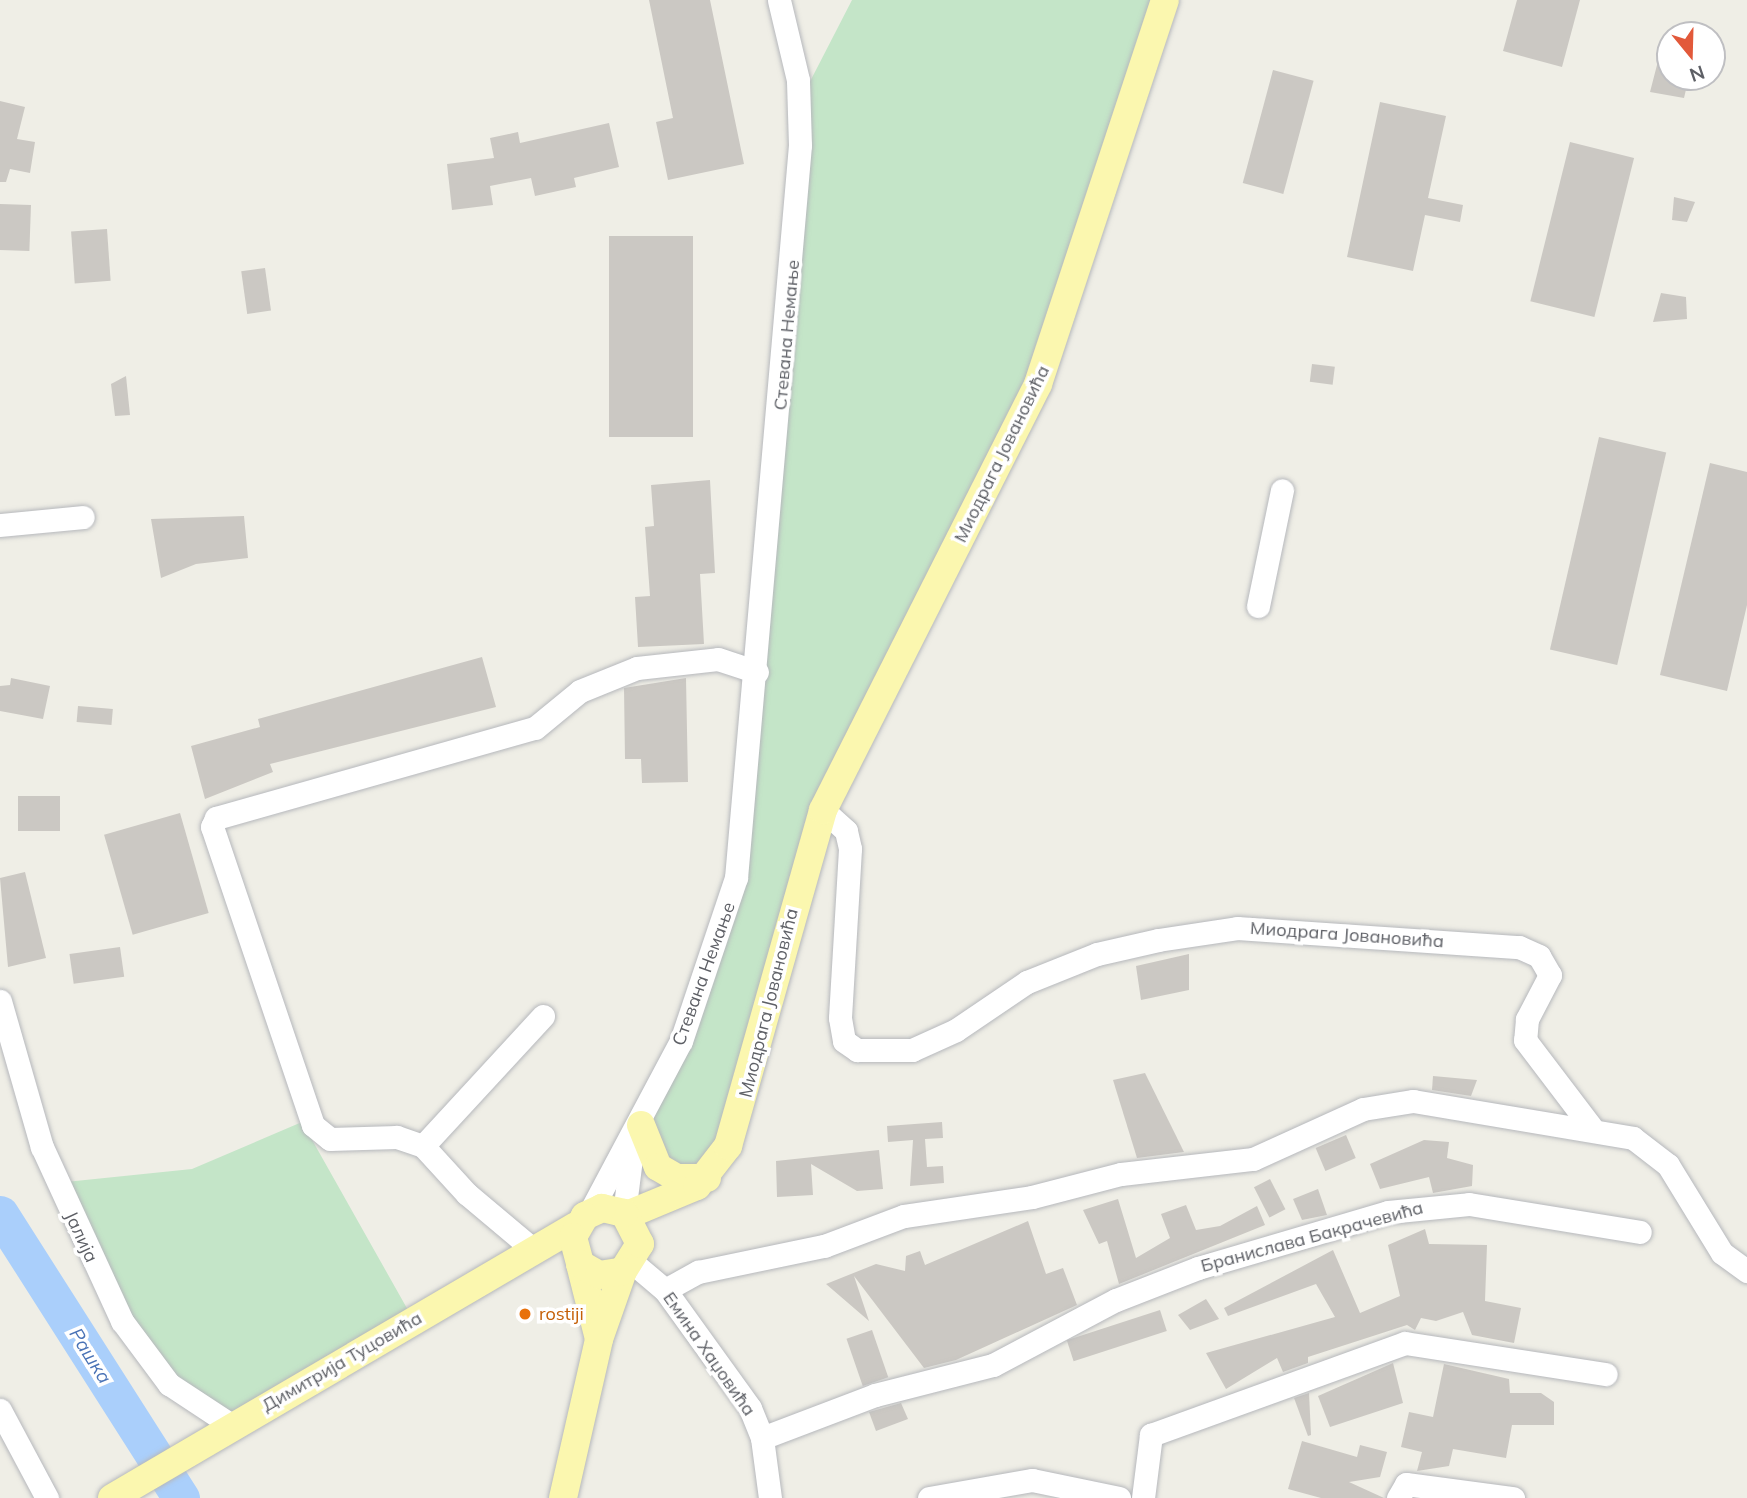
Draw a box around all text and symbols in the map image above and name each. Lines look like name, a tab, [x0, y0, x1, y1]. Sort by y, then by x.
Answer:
north arrow	[1656, 21, 1726, 91]
text: N	[1686, 60, 1708, 88]
street label: Стевана Немање	[770, 259, 804, 411]
street label: Миодрага Јовановића	[950, 362, 1054, 546]
street label: Стевана Немање	[668, 899, 740, 1049]
street label: Миодрага Јовановића	[735, 906, 803, 1100]
street label: Миодрага Јовановића	[1249, 917, 1445, 953]
street label: Бранислава Бакрачевића	[1198, 1197, 1426, 1277]
street label: Јалија	[60, 1208, 102, 1266]
street label: Емина Хаџовића	[658, 1288, 760, 1420]
place label: rostiji	[539, 1303, 584, 1325]
marker: rostiji	[517, 1306, 533, 1322]
street label: Димитрија Туцовића	[258, 1307, 426, 1417]
water label: Рашка	[64, 1324, 116, 1388]

